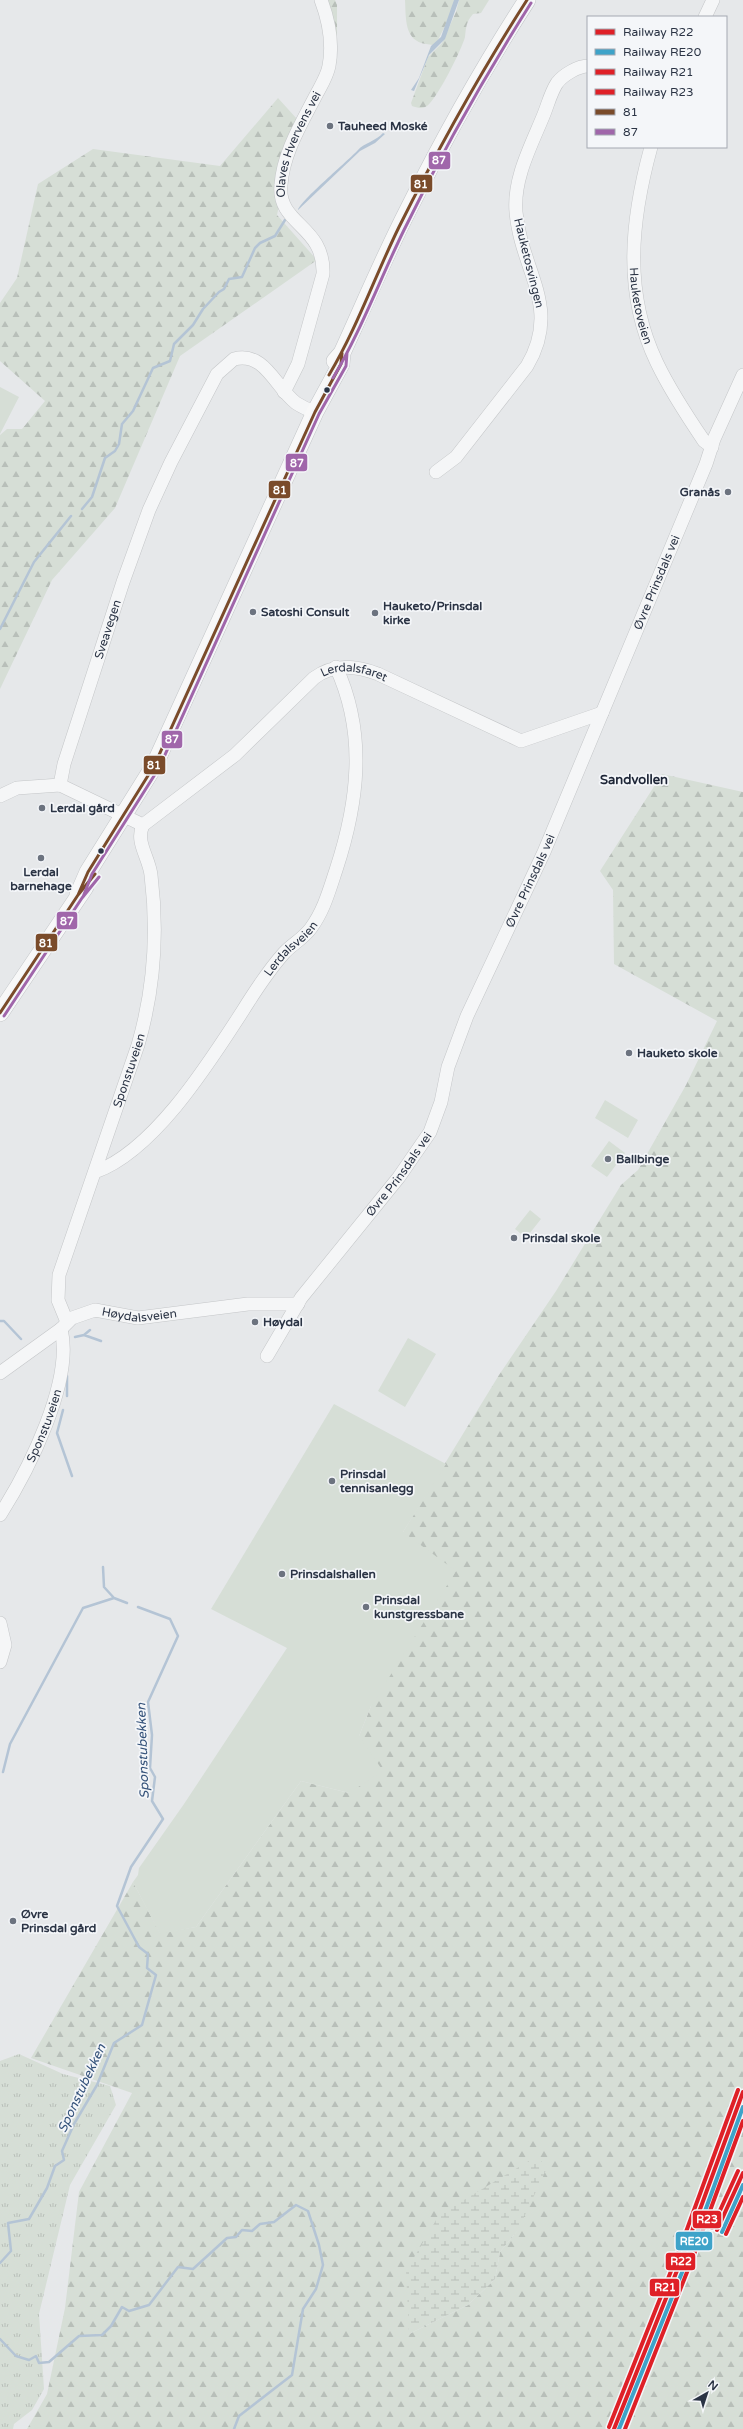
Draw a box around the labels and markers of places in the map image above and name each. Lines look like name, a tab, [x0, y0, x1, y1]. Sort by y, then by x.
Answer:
place label: Tauheed Moské	[337, 119, 428, 133]
marker: Tauheed Moské	[325, 121, 335, 131]
unlabelled marker	[322, 385, 332, 395]
place label: Granås	[680, 485, 720, 499]
marker: Granås	[723, 487, 733, 497]
place label: Hauketo/Prinsdal kirke	[383, 599, 482, 627]
place label: Satoshi Consult	[261, 605, 350, 619]
marker: Satoshi Consult	[248, 607, 258, 617]
marker: Hauketo/Prinsdal kirke	[370, 608, 380, 618]
place label: Lerdal gård	[50, 801, 115, 816]
marker: Lerdal gård	[37, 803, 47, 813]
unlabelled marker	[96, 846, 106, 856]
marker: Lerdal barnehage	[36, 853, 46, 863]
place label: Lerdal barnehage	[10, 865, 72, 894]
place label: Hauketo skole	[637, 1046, 718, 1060]
marker: Hauketo skole	[624, 1048, 634, 1058]
place label: Ballbinge	[616, 1152, 669, 1167]
marker: Ballbinge	[603, 1154, 613, 1164]
place label: Prinsdal skole	[522, 1231, 601, 1245]
marker: Prinsdal skole	[509, 1233, 519, 1243]
place label: Høydal	[263, 1315, 303, 1330]
marker: Høydal	[250, 1317, 260, 1327]
place label: Prinsdal tennisanlegg	[339, 1467, 414, 1496]
marker: Prinsdal tennisanlegg	[327, 1476, 337, 1486]
place label: Prinsdalshallen	[290, 1567, 376, 1581]
marker: Prinsdalshallen	[277, 1569, 287, 1579]
place label: Prinsdal kunstgressbane	[374, 1593, 464, 1622]
marker: Prinsdal kunstgressbane	[361, 1602, 371, 1612]
place label: Øvre Prinsdal gård	[21, 1907, 96, 1936]
marker: Øvre Prinsdal gård	[8, 1916, 18, 1926]

